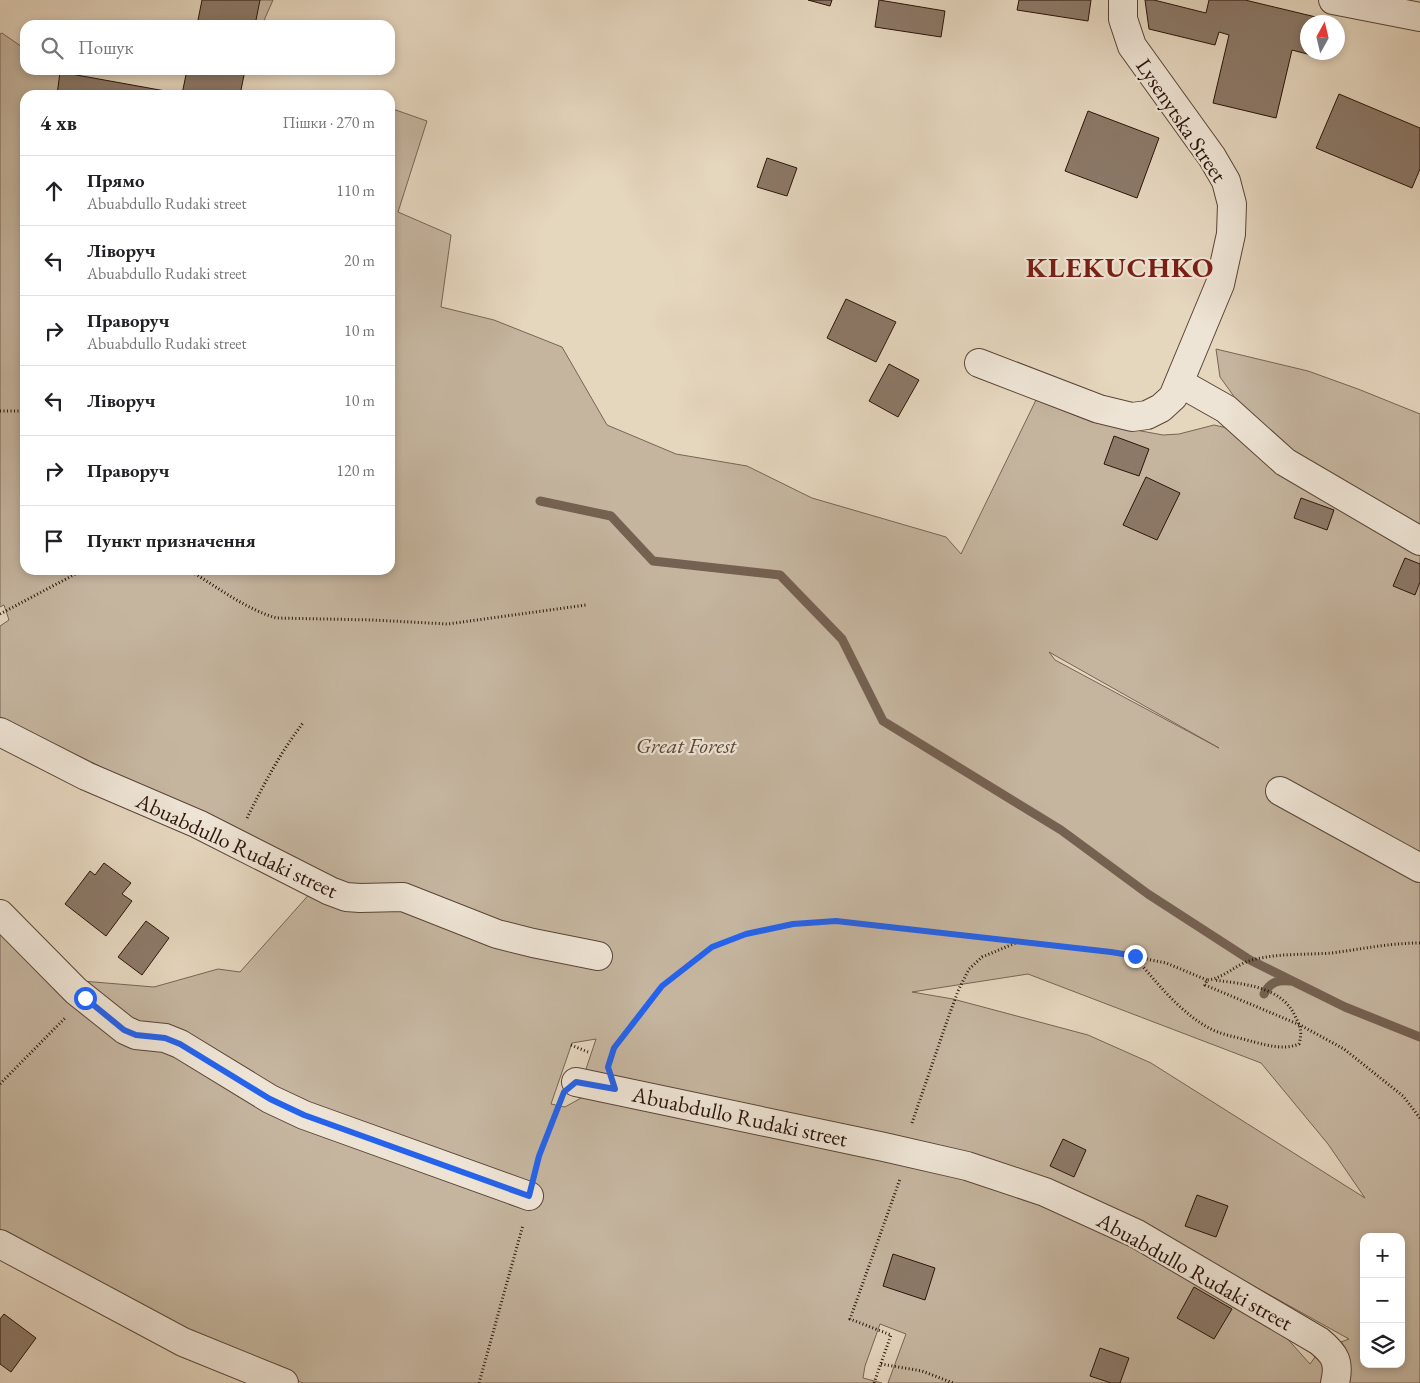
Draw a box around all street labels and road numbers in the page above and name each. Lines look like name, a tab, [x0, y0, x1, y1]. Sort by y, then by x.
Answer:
street label: Lysenytska Street	[1129, 53, 1234, 188]
street label: Abuabdullo Rudaki street	[130, 786, 342, 905]
street label: Abuabdullo Rudaki street	[629, 1079, 850, 1153]
street label: Abuabdullo Rudaki street	[1091, 1205, 1298, 1337]

